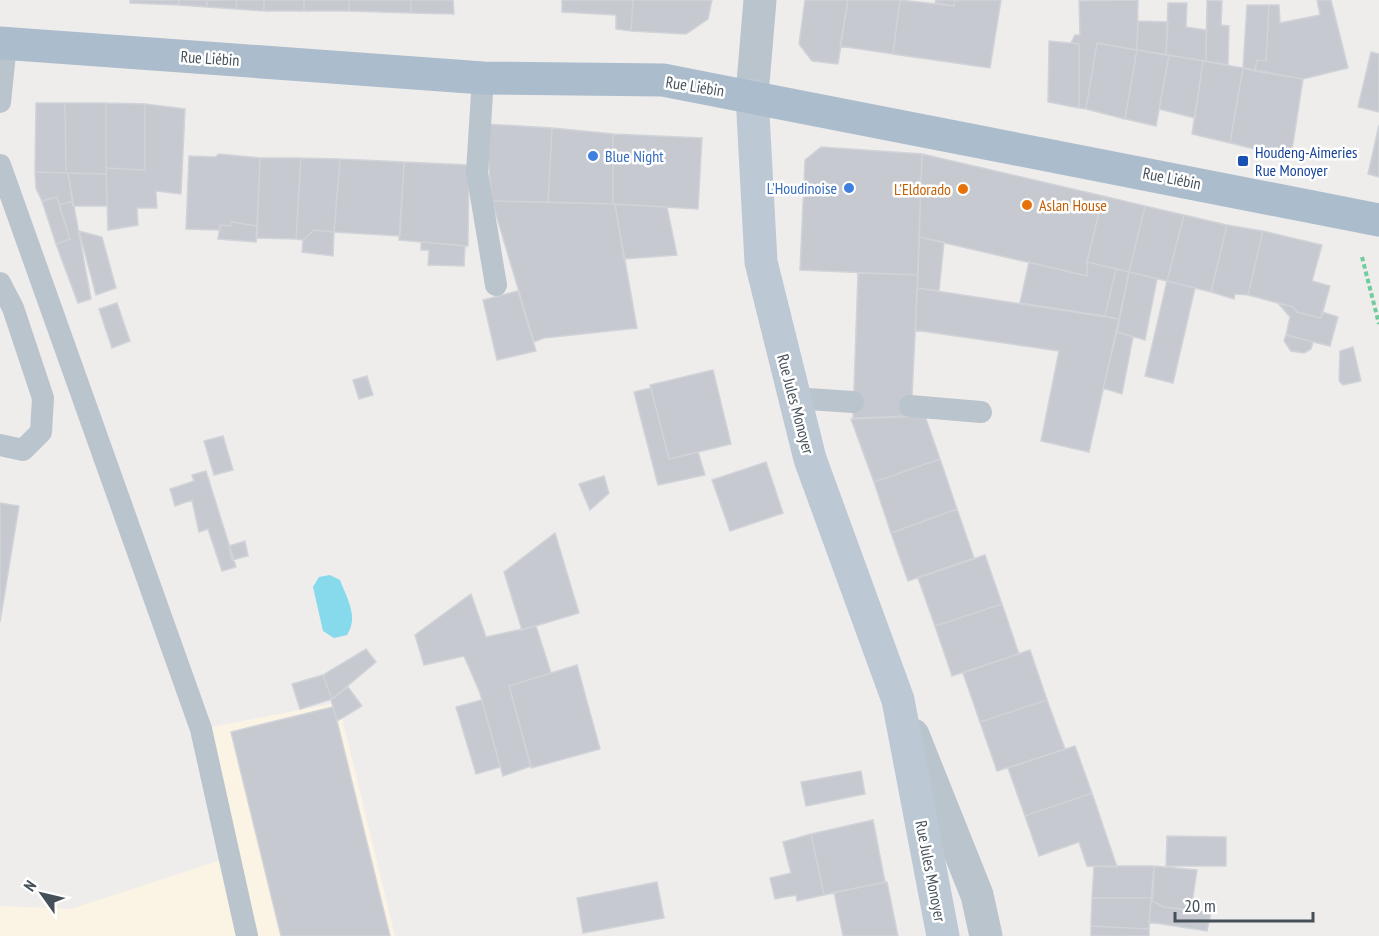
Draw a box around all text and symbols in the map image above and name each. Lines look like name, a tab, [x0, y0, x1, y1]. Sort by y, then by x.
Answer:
street label: Rue Liébin	[180, 46, 240, 70]
street label: Rue Liébin	[664, 72, 726, 100]
place label: Houdeng-Aimeries Rue Monoyer	[1255, 142, 1357, 180]
place label: Blue Night	[605, 146, 664, 166]
marker: Blue Night	[586, 149, 600, 163]
marker: Houdeng-Aimeries Rue Monoyer	[1236, 154, 1250, 168]
street label: Rue Liébin	[1141, 163, 1203, 193]
place label: L'Houdinoise	[767, 178, 837, 198]
place label: L'Eldorado	[894, 179, 951, 199]
marker: L'Houdinoise	[842, 181, 856, 195]
marker: L'Eldorado	[956, 182, 970, 196]
place label: Aslan House	[1039, 195, 1107, 215]
marker: Aslan House	[1020, 198, 1034, 212]
street label: Rue Jules Monoyer	[773, 352, 819, 457]
street label: Rue Jules Monoyer	[911, 819, 951, 924]
north arrow	[12, 864, 72, 924]
text: N	[19, 876, 40, 895]
scale bar	[1175, 885, 1313, 923]
text: 20 m	[1184, 894, 1216, 917]

